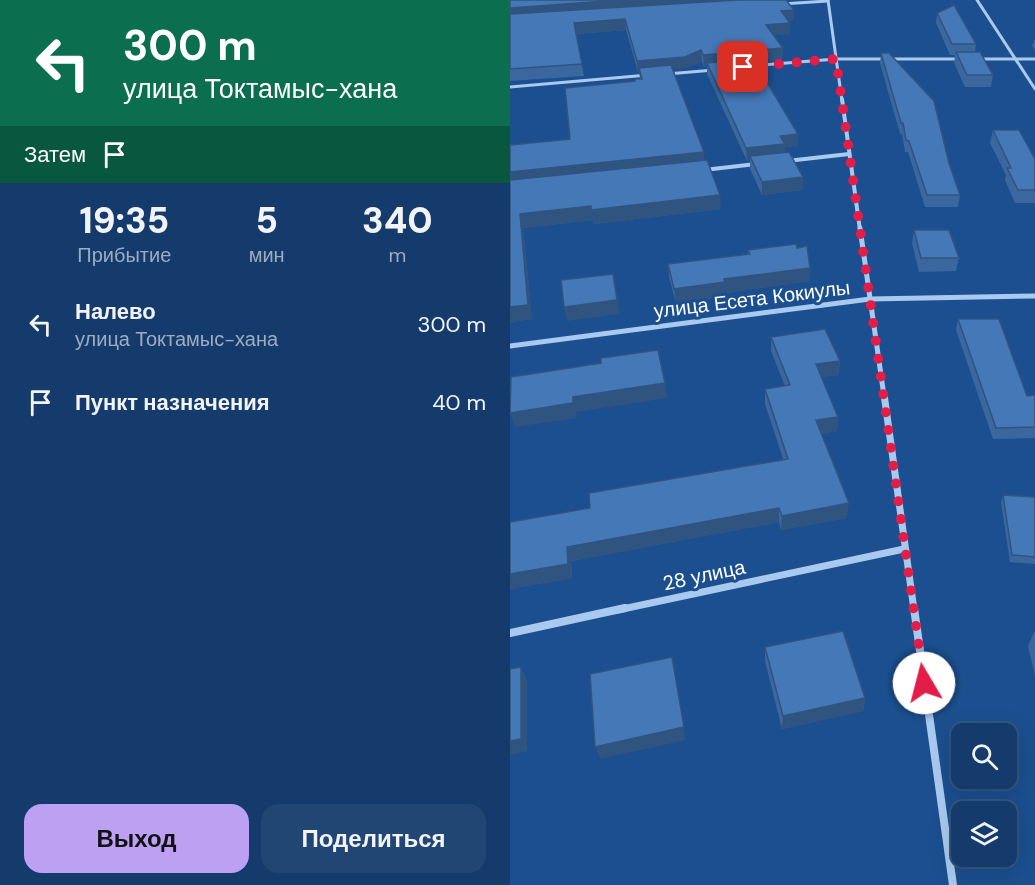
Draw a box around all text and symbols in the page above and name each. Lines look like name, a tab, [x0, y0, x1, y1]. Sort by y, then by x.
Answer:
text: 300 m	[123, 18, 257, 73]
icon: left	[24, 24, 102, 102]
pin	[717, 41, 768, 92]
icon: arrive	[726, 50, 759, 83]
text: улица Токтамыс-хана	[123, 71, 397, 106]
icon: arrive	[98, 138, 131, 171]
text: Затем	[24, 140, 86, 169]
text: 19:35	[79, 197, 169, 244]
text: 5	[255, 197, 278, 244]
text: 340	[362, 197, 433, 244]
text: Прибытие	[77, 242, 171, 268]
text: мин	[249, 242, 285, 268]
text: m	[388, 242, 406, 268]
street label: улица Есета Кокиулы	[652, 274, 852, 324]
text: Налево	[75, 297, 156, 326]
icon: left	[24, 308, 57, 341]
text: 300 m	[417, 310, 486, 339]
text: улица Токтамыс-хана	[75, 326, 278, 352]
icon: arrive	[24, 386, 57, 419]
text: Пункт назначения	[75, 388, 270, 417]
text: 40 m	[432, 388, 486, 417]
street label: 28 улица	[660, 553, 748, 596]
position arrow	[892, 651, 956, 715]
map controls	[951, 723, 1017, 867]
button: search	[951, 723, 1017, 789]
button: layers	[951, 801, 1017, 867]
button: Выход	[24, 804, 249, 873]
button: Поделиться	[261, 804, 486, 873]

